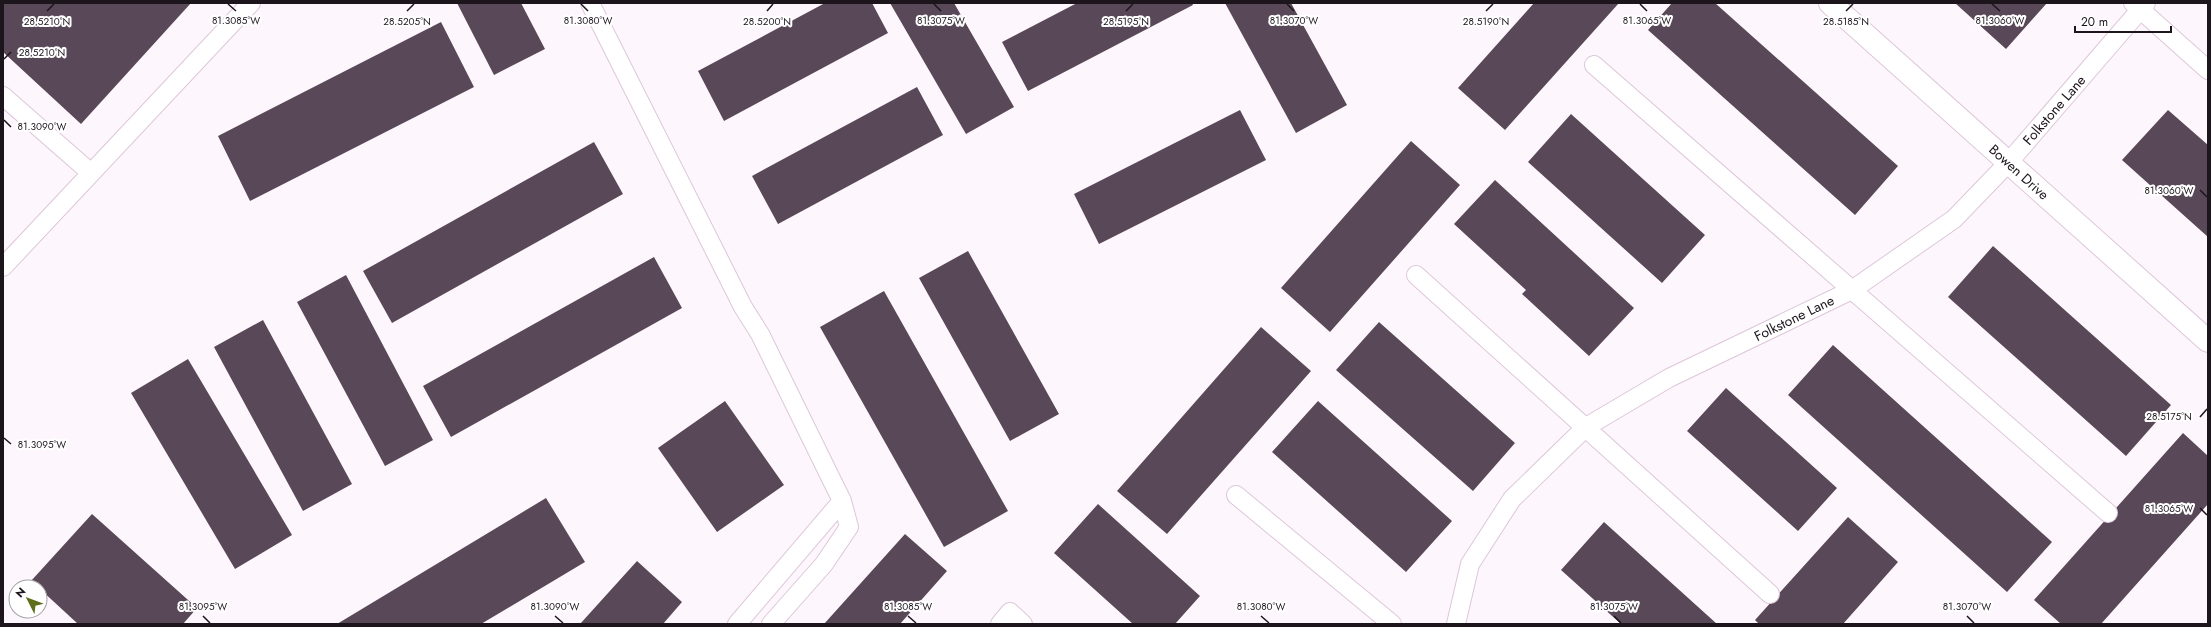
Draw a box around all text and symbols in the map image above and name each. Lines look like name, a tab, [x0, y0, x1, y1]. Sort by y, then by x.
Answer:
scale bar	[2075, 8, 2171, 34]
text: 81.3085°W	[212, 13, 260, 28]
text: 81.3080°W	[564, 13, 612, 28]
text: 81.3075°W	[917, 13, 965, 28]
text: 81.3070°W	[1270, 13, 1318, 28]
text: 81.3065°W	[1623, 13, 1671, 28]
text: 81.3060°W	[1976, 13, 2025, 28]
text: 20 m	[2081, 13, 2108, 31]
text: 28.5210°N	[24, 14, 70, 29]
text: 28.5205°N	[383, 14, 431, 29]
text: 28.5200°N	[743, 14, 791, 29]
text: 28.5195°N	[1103, 14, 1149, 29]
text: 28.5190°N	[1463, 14, 1509, 29]
text: 28.5185°N	[1823, 14, 1869, 29]
text: 28.5210°N	[19, 45, 65, 60]
street label: Folkstone Lane	[2018, 71, 2090, 149]
text: 81.3090°W	[18, 119, 67, 134]
street label: Bowen Drive	[1985, 140, 2053, 204]
text: 81.3060°W	[2145, 183, 2194, 198]
street label: Folkstone Lane	[1751, 290, 1837, 346]
text: 28.5175°N	[2146, 409, 2192, 424]
text: 81.3095°W	[18, 437, 66, 452]
text: 81.3065°W	[2145, 501, 2193, 516]
north arrow	[8, 579, 48, 619]
text: N	[12, 584, 29, 601]
text: 81.3095°W	[179, 599, 227, 614]
text: 81.3090°W	[531, 599, 580, 614]
text: 81.3085°W	[884, 599, 932, 614]
text: 81.3080°W	[1237, 599, 1285, 614]
text: 81.3075°W	[1590, 599, 1638, 614]
text: 81.3070°W	[1943, 599, 1991, 614]

